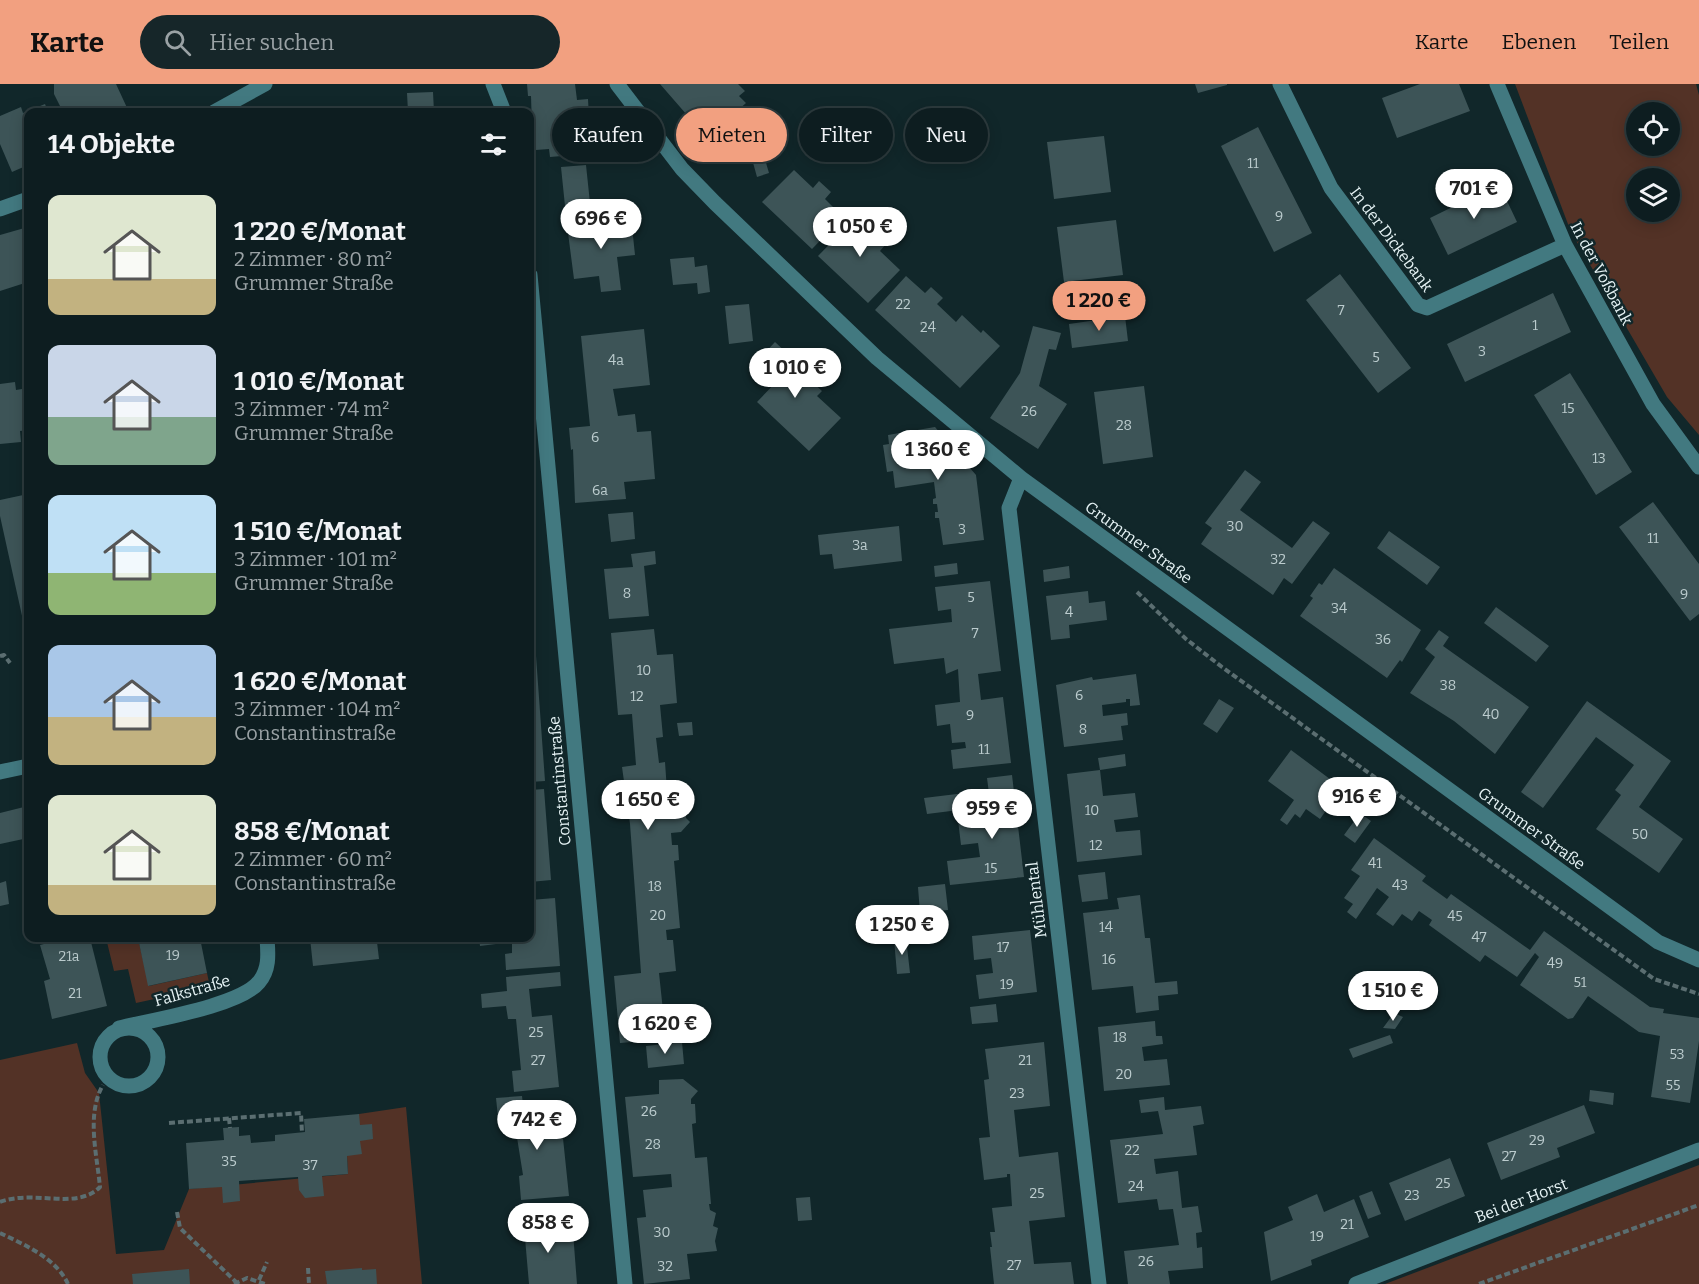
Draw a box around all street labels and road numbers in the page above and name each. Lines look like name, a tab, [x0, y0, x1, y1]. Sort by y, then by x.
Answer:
street label: In der Dickebank	[1346, 183, 1437, 295]
street label: In der Voßbank	[1566, 218, 1637, 328]
street label: Grummer Straße	[1081, 497, 1196, 588]
street label: Constantinstraße	[544, 715, 575, 846]
street label: Grummer Straße	[1474, 783, 1589, 874]
street label: Mühlental	[1022, 860, 1051, 939]
street label: Falkstraße	[152, 971, 232, 1010]
street label: Bei der Horst	[1472, 1174, 1570, 1227]

